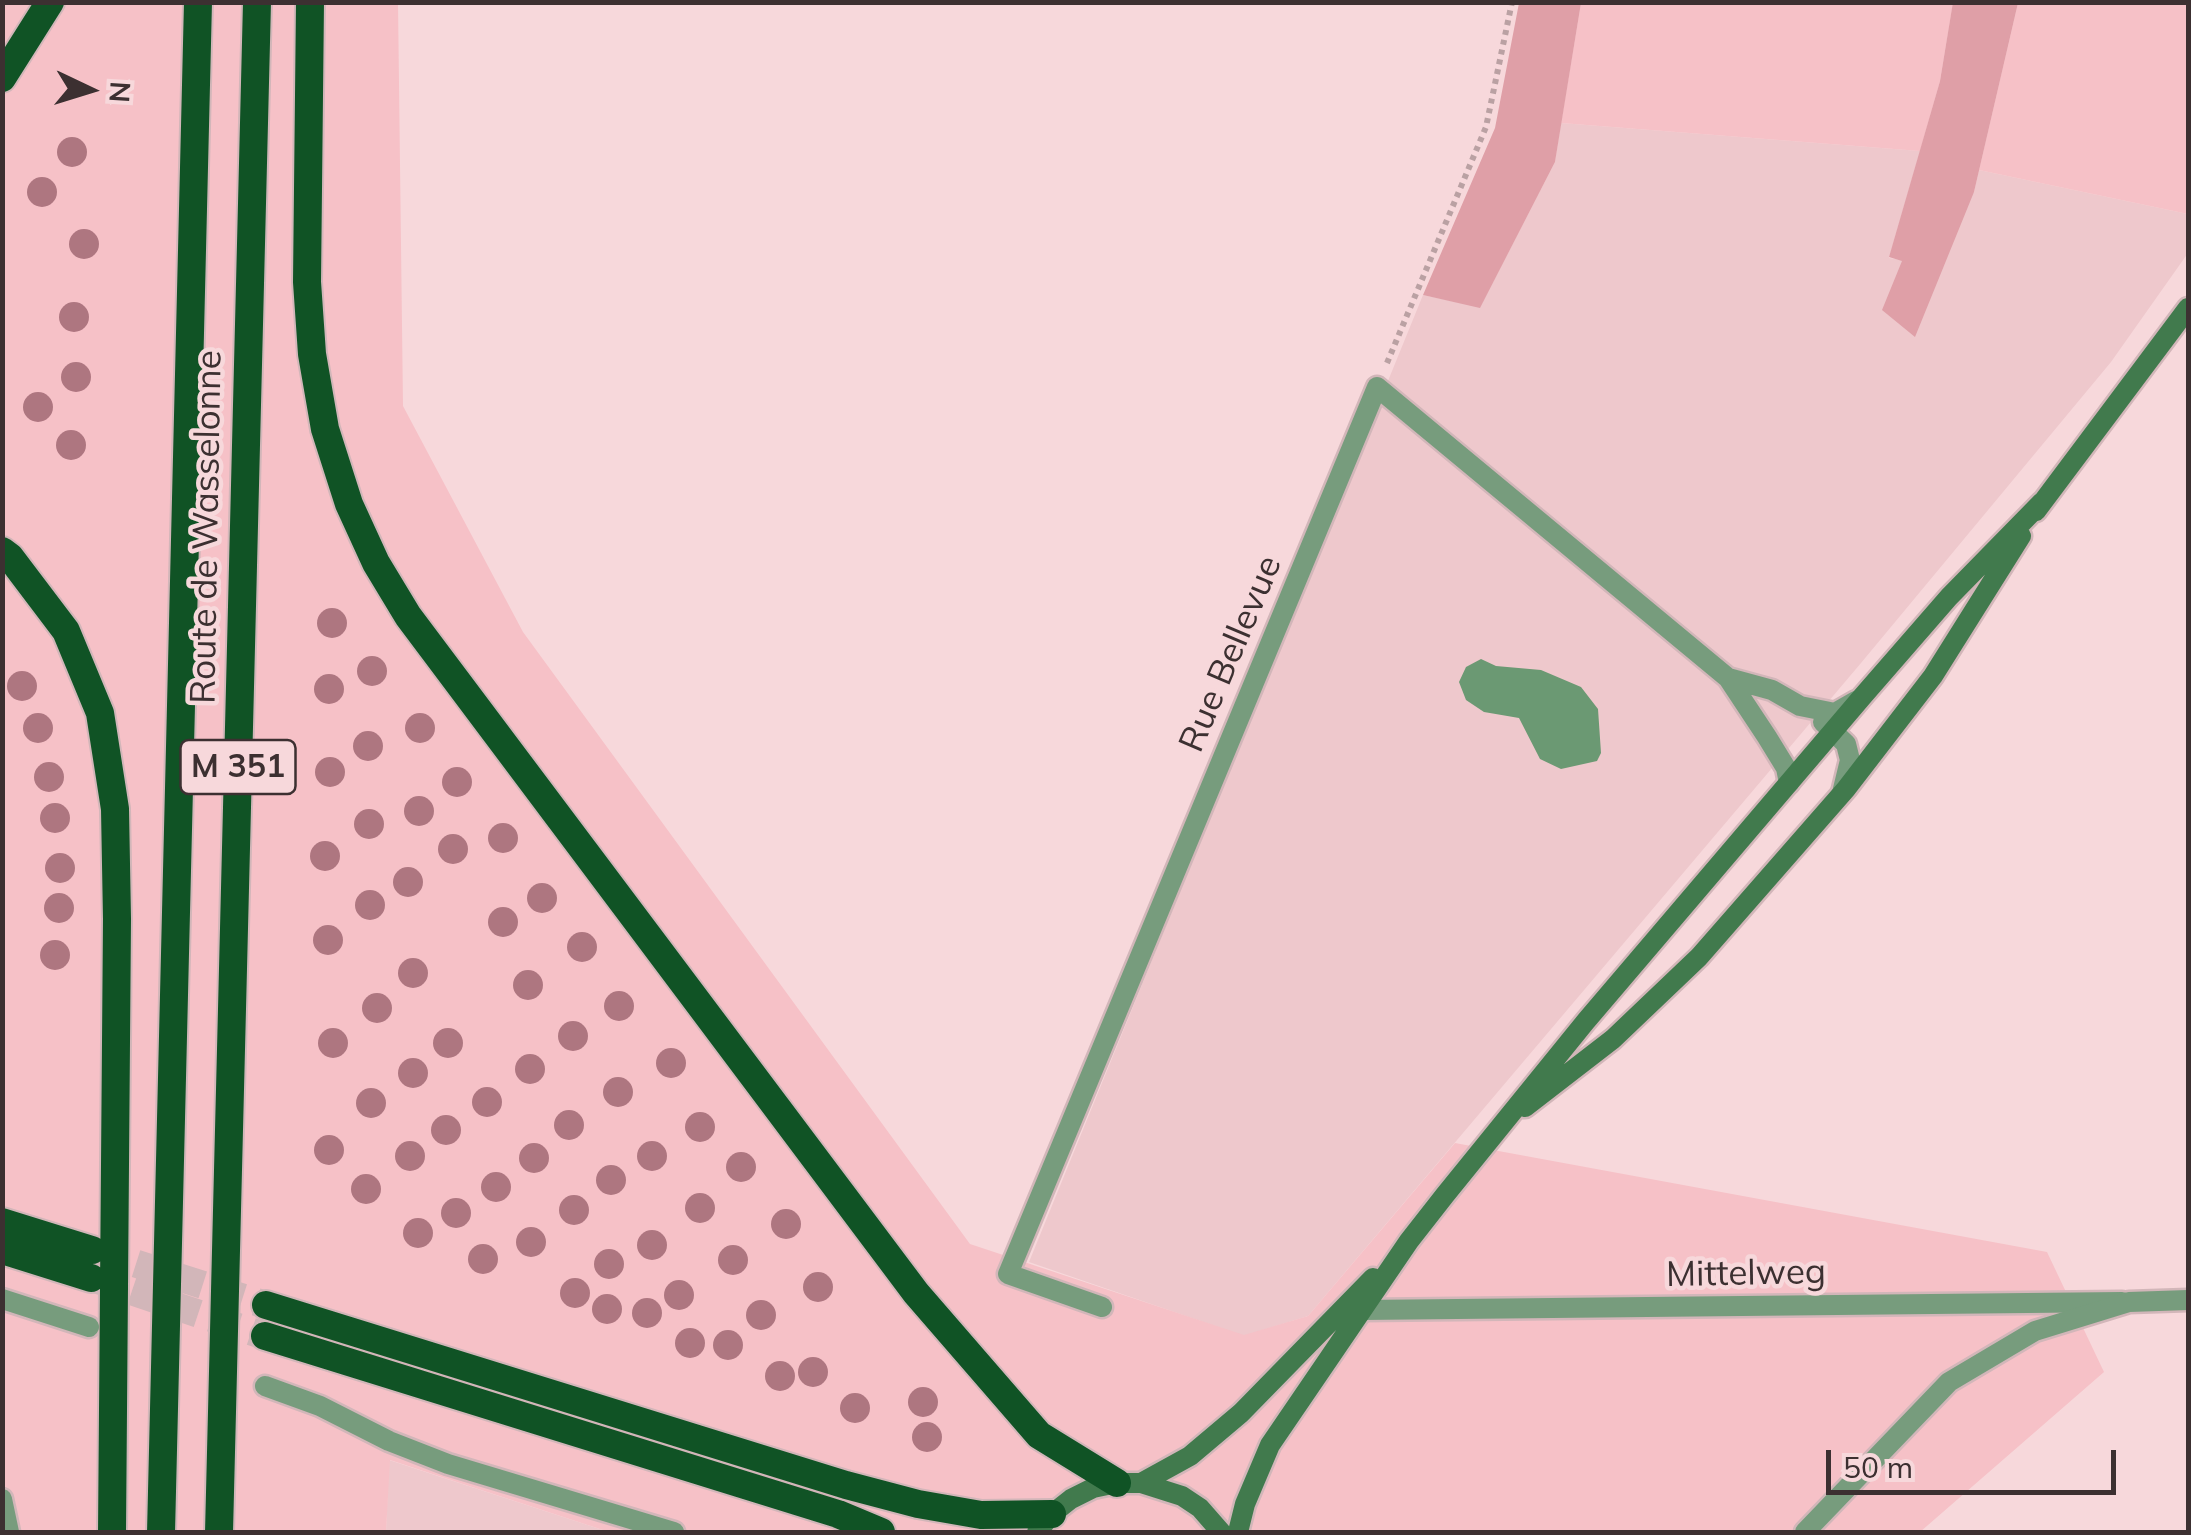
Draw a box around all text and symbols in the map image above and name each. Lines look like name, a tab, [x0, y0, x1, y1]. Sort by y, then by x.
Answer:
north arrow	[40, 40, 140, 140]
text: N	[102, 80, 139, 104]
street label: Route de Wasselonne	[183, 350, 231, 704]
street label: Rue Bellevue	[1171, 550, 1291, 758]
road number: M 351	[180, 740, 296, 794]
street label: Mittelweg	[1666, 1252, 1826, 1296]
scale bar	[1831, 1430, 2121, 1492]
text: 50 m	[1843, 1448, 1913, 1486]

